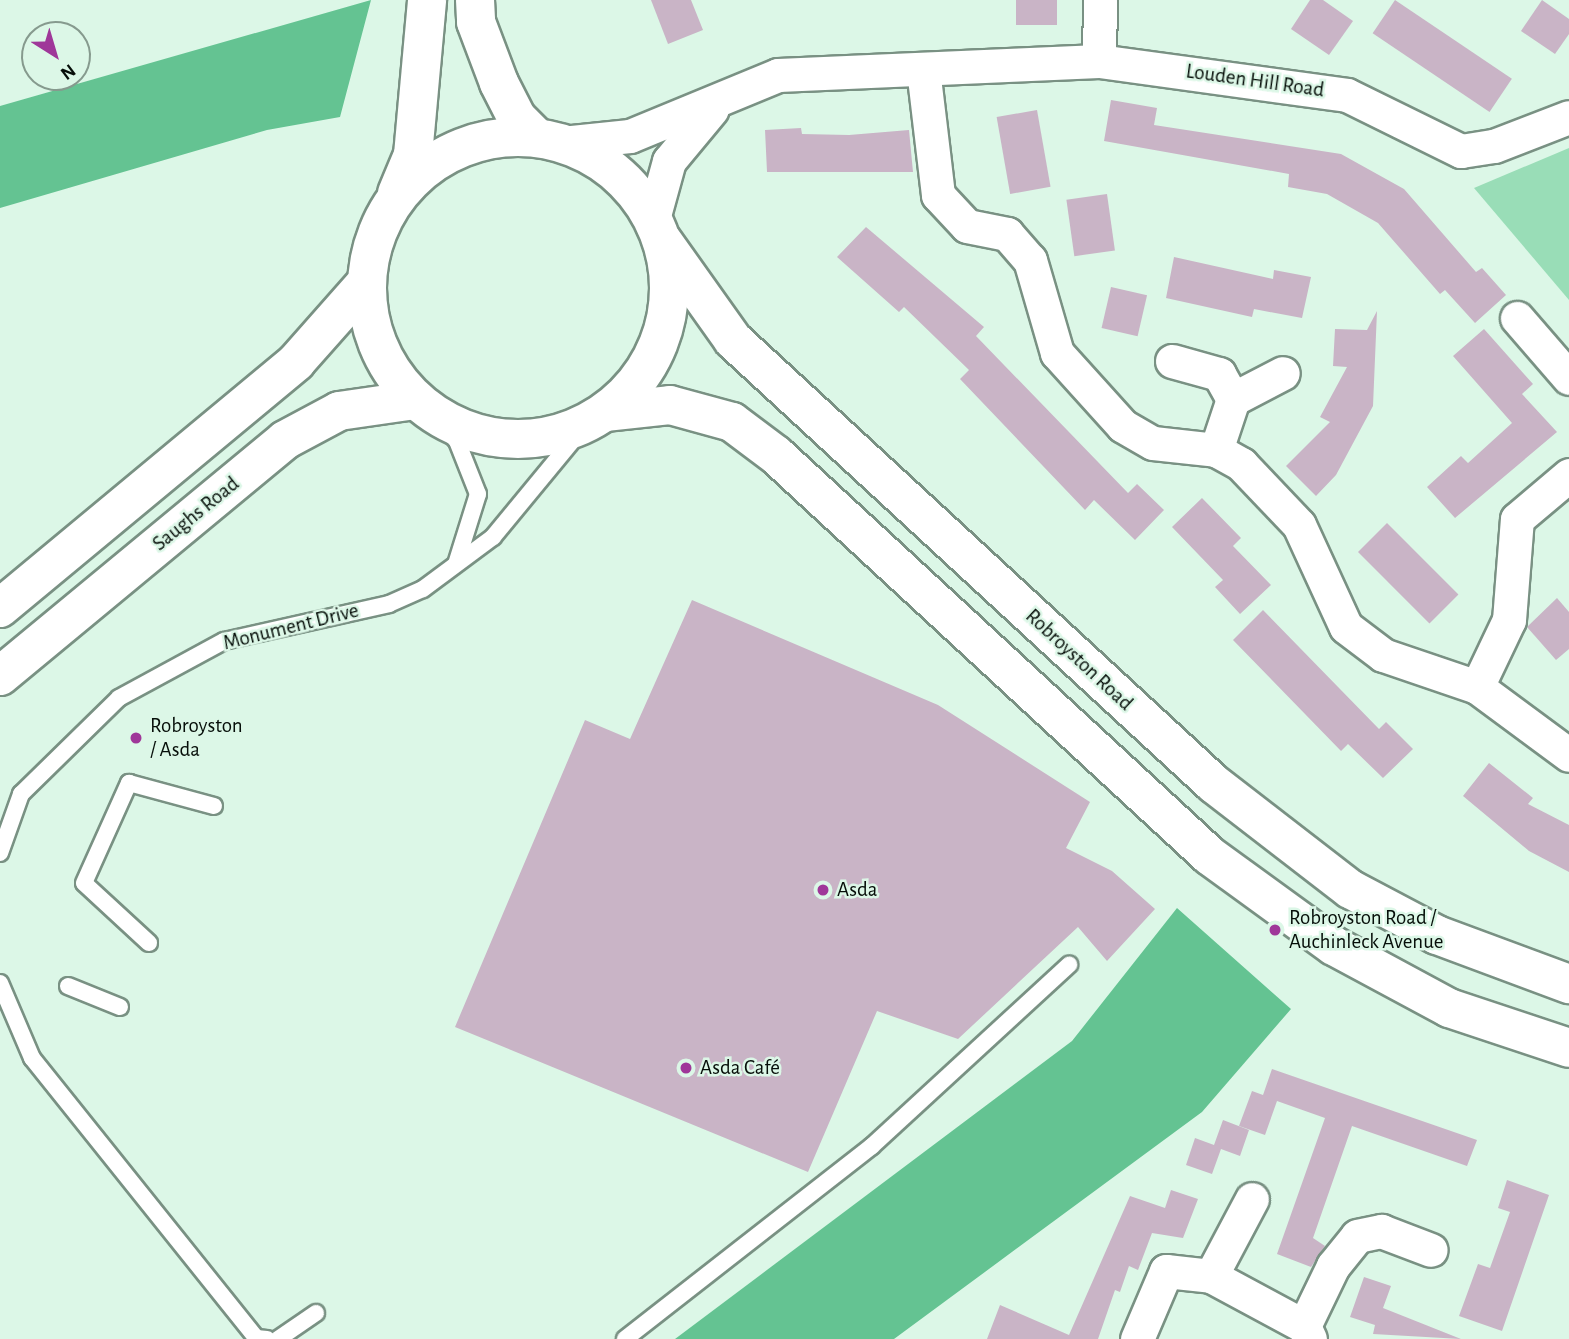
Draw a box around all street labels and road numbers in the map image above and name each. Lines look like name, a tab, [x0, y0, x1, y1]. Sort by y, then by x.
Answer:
street label: Louden Hill Road	[1184, 59, 1326, 103]
street label: Saughs Road	[148, 471, 244, 557]
street label: Monument Drive	[221, 598, 361, 656]
street label: Robroyston Road	[1020, 604, 1138, 716]

